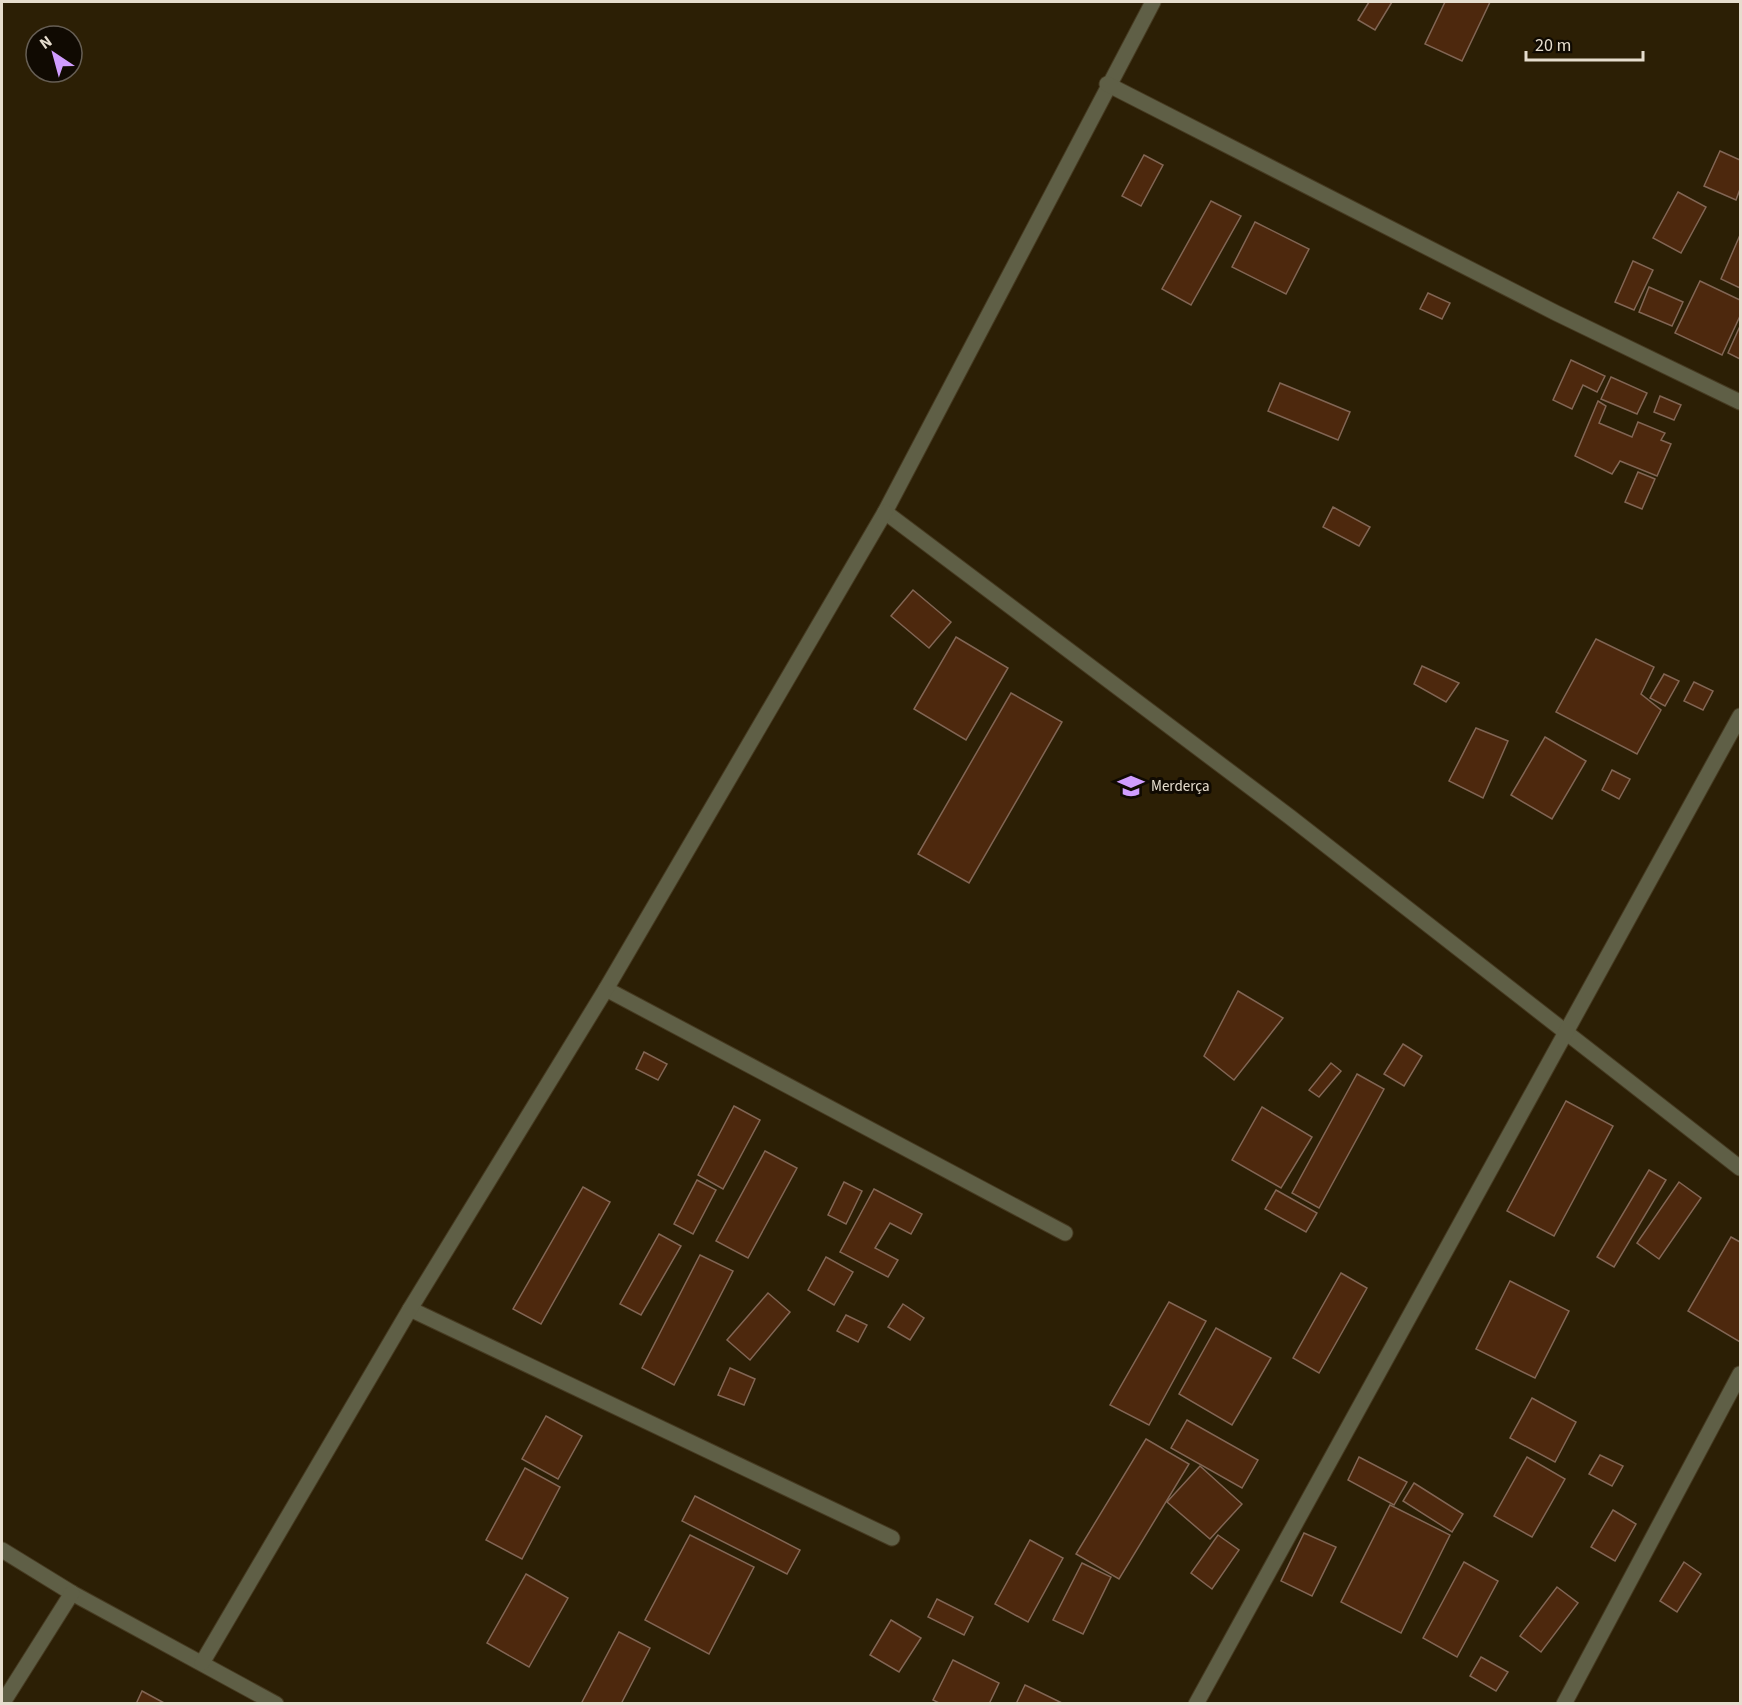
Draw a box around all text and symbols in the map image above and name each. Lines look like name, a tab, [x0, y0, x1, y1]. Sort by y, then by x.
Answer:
north arrow	[24, 24, 84, 84]
scale bar	[1526, 24, 1643, 62]
text: N	[35, 31, 57, 55]
text: 20 m	[1535, 33, 1571, 58]
school or university icon: Merderça	[1116, 771, 1146, 801]
place label: Merderça	[1151, 776, 1209, 797]

